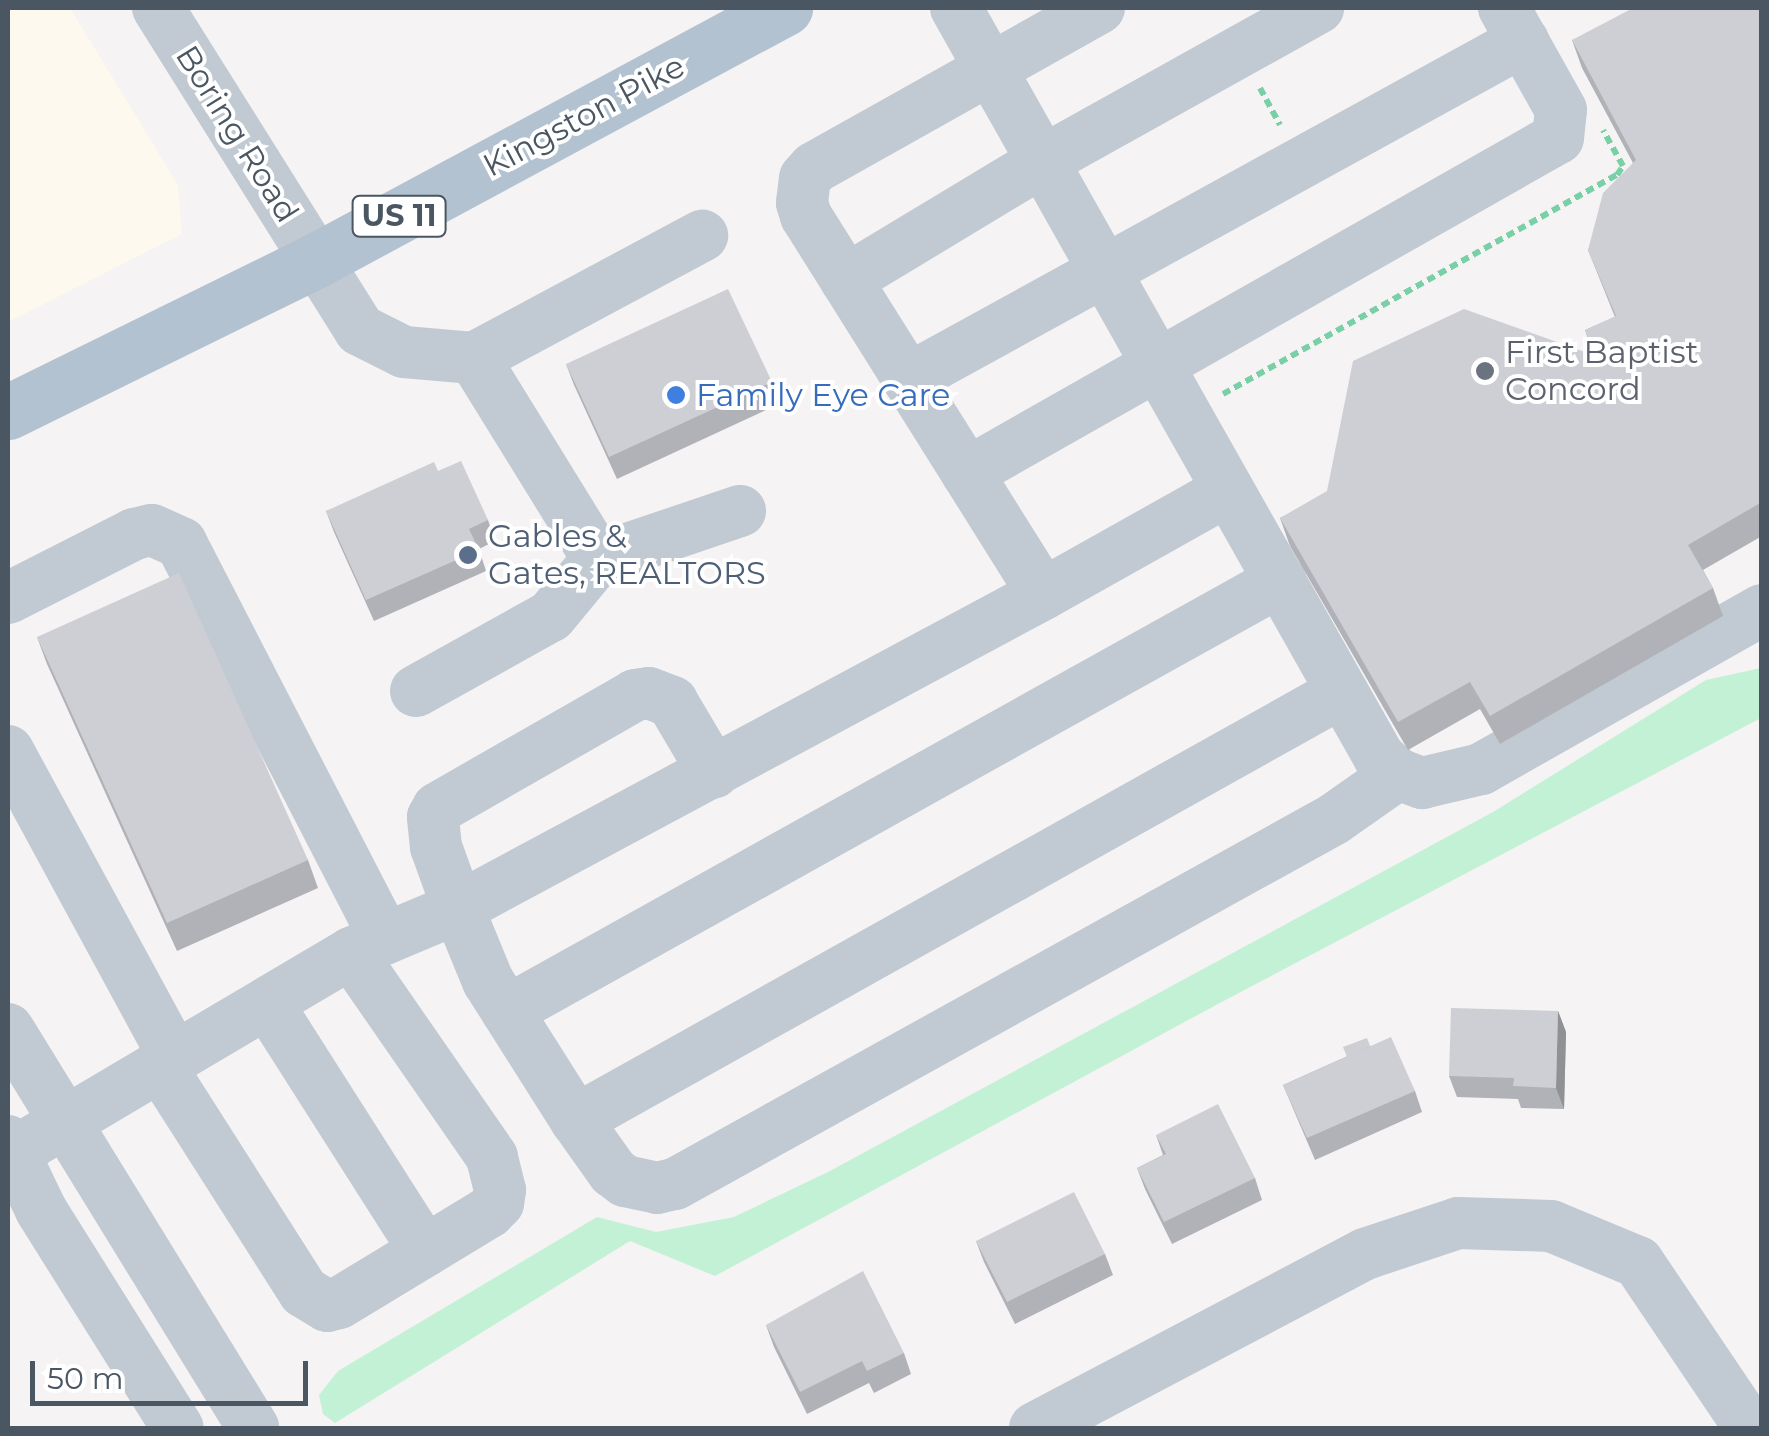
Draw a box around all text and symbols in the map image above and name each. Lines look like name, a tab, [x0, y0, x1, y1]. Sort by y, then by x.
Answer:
street label: Boring Road	[167, 39, 307, 229]
street label: Kingston Pike	[477, 47, 691, 185]
road number: US 11	[352, 191, 446, 241]
place label: First Baptist Concord	[1505, 334, 1699, 409]
marker: First Baptist Concord	[1474, 360, 1496, 382]
place label: Family Eye Care	[696, 376, 950, 414]
marker: Family Eye Care	[665, 384, 687, 406]
place label: Gables & Gates, REALTORS	[488, 518, 766, 593]
marker: Gables & Gates, REALTORS	[457, 544, 479, 566]
scale bar	[35, 1341, 312, 1403]
text: 50 m	[47, 1360, 124, 1397]

